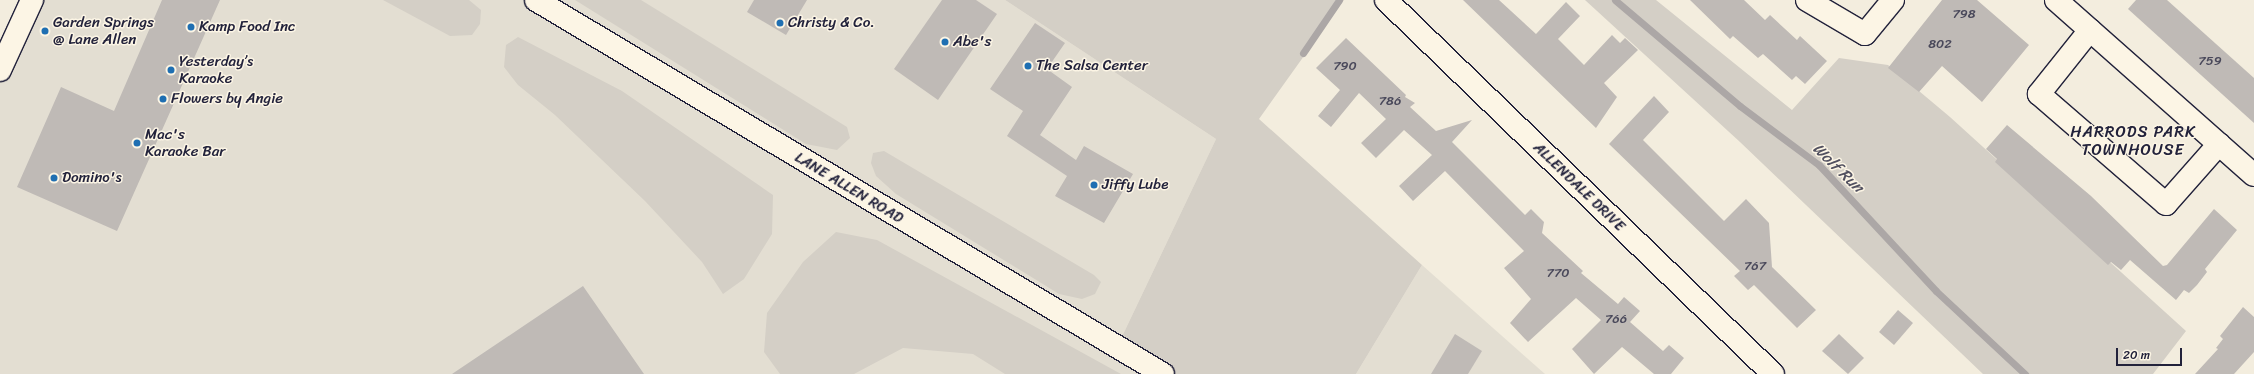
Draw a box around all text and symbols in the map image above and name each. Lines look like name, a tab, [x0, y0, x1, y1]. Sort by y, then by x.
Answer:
house number: 798	[1952, 6, 1976, 22]
place label: Garden Springs @ Lane Allen	[53, 13, 154, 48]
place label: Christy & Co.	[788, 14, 875, 32]
place label: Kamp Food Inc	[199, 18, 296, 36]
marker: Christy & Co.	[775, 18, 785, 28]
marker: Kamp Food Inc	[186, 22, 196, 32]
marker: Garden Springs @ Lane Allen	[40, 26, 50, 36]
place label: Abe's	[953, 33, 991, 51]
house number: 802	[1928, 36, 1952, 52]
marker: Abe's	[940, 37, 950, 47]
place label: Yesterday’s Karaoke	[179, 52, 253, 87]
house number: 759	[2198, 53, 2222, 69]
place label: The Salsa Center	[1036, 57, 1149, 75]
house number: 790	[1333, 58, 1357, 74]
marker: The Salsa Center	[1023, 61, 1033, 71]
marker: Yesterday’s Karaoke	[166, 65, 176, 75]
place label: Flowers by Angie	[171, 90, 283, 108]
house number: 786	[1379, 93, 1401, 109]
marker: Flowers by Angie	[158, 94, 168, 104]
district label: HARRODS PARK TOWNHOUSE	[2070, 122, 2196, 160]
place label: Mac's Karaoke Bar	[145, 125, 225, 160]
marker: Mac's Karaoke Bar	[132, 138, 142, 148]
street label: ALLENDALE DRIVE	[1529, 138, 1629, 236]
water label: Wolf Run	[1809, 139, 1867, 197]
street label: LANE ALLEN ROAD	[791, 148, 907, 228]
place label: Domino's	[62, 169, 122, 187]
marker: Domino's	[49, 173, 59, 183]
place label: Jiffy Lube	[1102, 176, 1169, 194]
marker: Jiffy Lube	[1089, 180, 1099, 190]
house number: 767	[1744, 258, 1766, 274]
house number: 770	[1546, 265, 1570, 281]
house number: 766	[1605, 311, 1627, 327]
scale bar	[2118, 340, 2184, 366]
text: 20 m	[2123, 344, 2150, 366]

